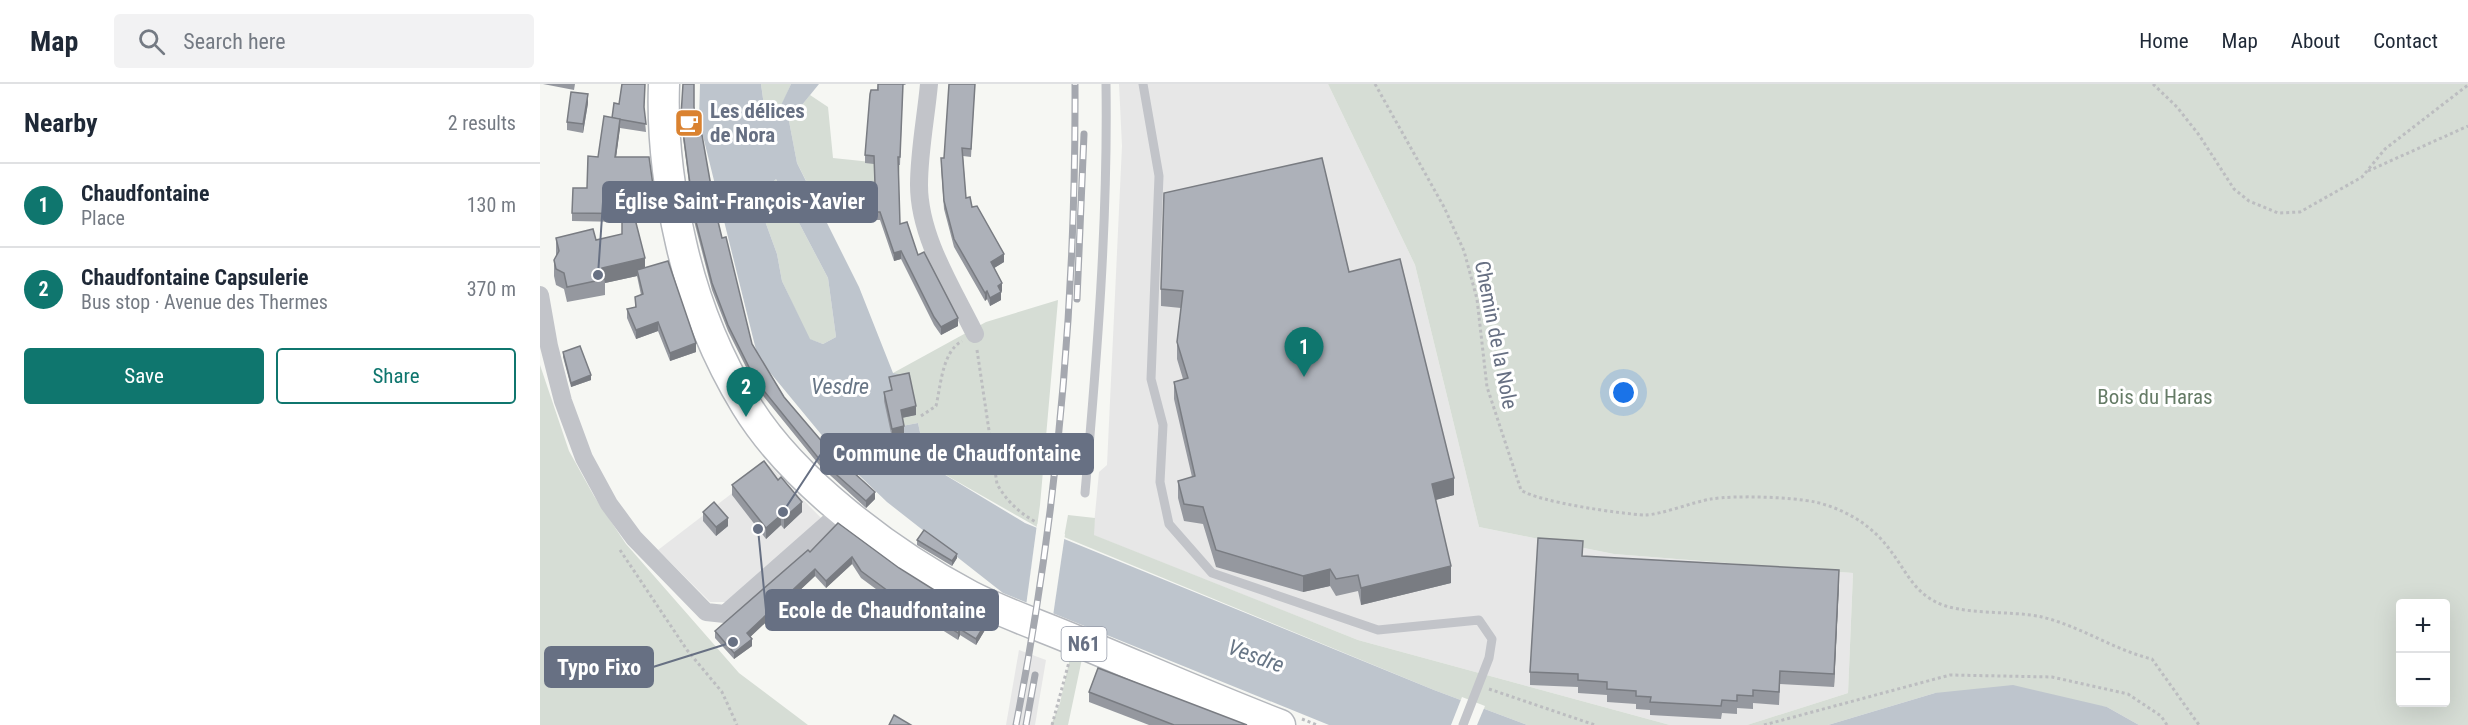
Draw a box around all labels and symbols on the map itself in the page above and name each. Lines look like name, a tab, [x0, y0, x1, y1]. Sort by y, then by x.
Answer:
place label: Les délices de Nora	[710, 99, 805, 147]
cafe icon: Les délices de Nora	[673, 107, 705, 139]
callout: Église Saint-François-Xavier	[603, 182, 877, 222]
text: Église Saint-François-Xavier	[615, 189, 865, 214]
street label: Chemin de la Nole	[1470, 259, 1522, 411]
pin: 1	[1284, 328, 1323, 377]
pin: 2	[726, 368, 766, 417]
water label: Vesdre	[811, 374, 869, 399]
your location	[1609, 378, 1638, 407]
park label: Bois du Haras	[2097, 385, 2213, 409]
callout: Commune de Chaudfontaine	[821, 434, 1093, 474]
text: Commune de Chaudfontaine	[833, 441, 1081, 466]
callout: Ecole de Chaudfontaine	[766, 590, 998, 630]
text: Ecole de Chaudfontaine	[778, 598, 986, 623]
road number: N61	[1062, 627, 1106, 661]
water label: Vesdre	[1224, 634, 1288, 678]
callout: Typo Fixo	[545, 647, 653, 687]
text: Typo Fixo	[557, 655, 641, 680]

